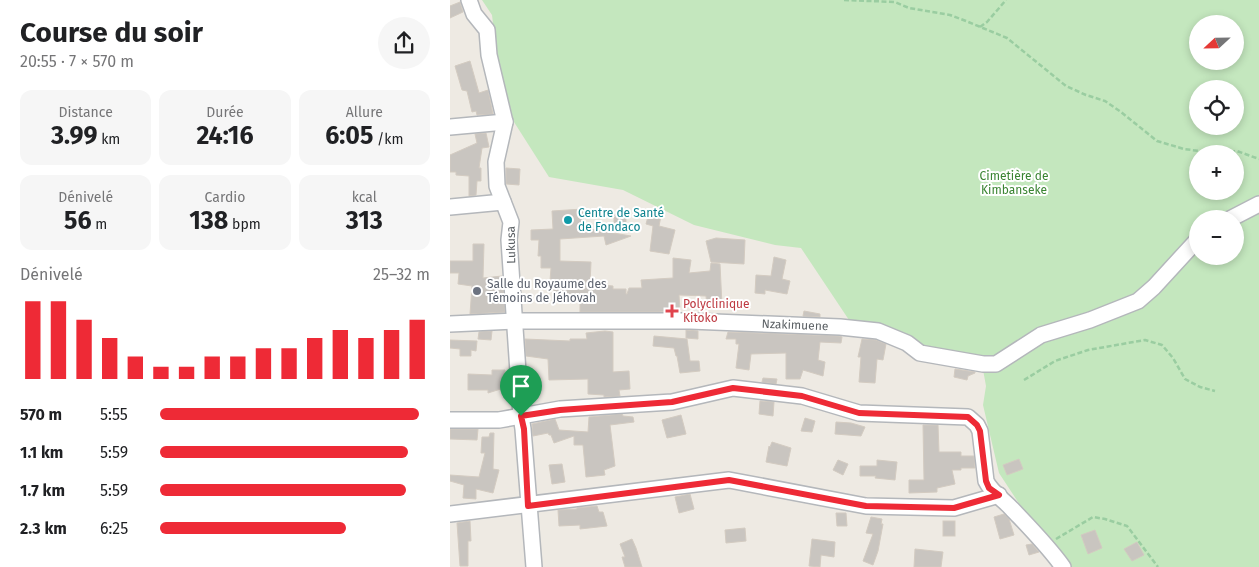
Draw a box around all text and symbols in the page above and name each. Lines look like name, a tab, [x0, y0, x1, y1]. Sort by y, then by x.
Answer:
north arrow	[1189, 15, 1244, 70]
map controls	[1189, 15, 1244, 265]
text: Course du soir	[20, 16, 203, 49]
button: share	[378, 17, 430, 69]
text: 20:55 · 7 × 570 m	[20, 52, 134, 71]
button: locate	[1189, 80, 1244, 135]
text: Distance	[59, 104, 113, 121]
text: Durée	[206, 104, 244, 121]
text: Allure	[346, 104, 383, 121]
text: 3.99	[51, 121, 97, 151]
text: 24:16	[196, 121, 254, 151]
text: 6:05	[325, 121, 373, 151]
text: km	[97, 131, 120, 148]
text: /km	[373, 131, 403, 148]
button: +	[1189, 145, 1244, 200]
park label: Cimetière de Kimbanseke	[980, 169, 1048, 197]
text: Dénivelé	[58, 189, 113, 206]
text: Cardio	[205, 189, 245, 206]
text: kcal	[352, 189, 377, 206]
text: 56	[64, 206, 92, 236]
text: 138	[189, 206, 228, 236]
text: 313	[346, 206, 383, 236]
place label: Centre de Santé de Fondaco	[578, 206, 664, 234]
button: −	[1189, 210, 1244, 265]
marker: Centre de Santé de Fondaco	[562, 214, 574, 226]
text: m	[92, 216, 107, 233]
text: bpm	[228, 216, 261, 233]
street label: Lukusa	[504, 226, 518, 264]
text: Dénivelé	[20, 265, 83, 284]
text: 25–32 m	[373, 265, 430, 284]
place label: Salle du Royaume des Témoins de Jéhovah	[487, 277, 607, 305]
marker: Salle du Royaume des Témoins de Jéhovah	[471, 285, 483, 297]
place label: Polyclinique Kitoko	[683, 297, 750, 325]
marker: Polyclinique Kitoko	[665, 304, 679, 318]
street label: Nzakimuene	[761, 317, 829, 333]
pin	[500, 365, 542, 416]
icon: arrive	[507, 372, 535, 400]
text: 570 m	[20, 405, 62, 424]
text: 5:55	[100, 405, 128, 424]
text: 1.1 km	[20, 443, 63, 462]
text: 5:59	[100, 443, 128, 462]
text: 1.7 km	[20, 481, 65, 500]
text: 5:59	[100, 481, 128, 500]
text: 2.3 km	[20, 519, 67, 538]
text: 6:25	[100, 519, 128, 538]

